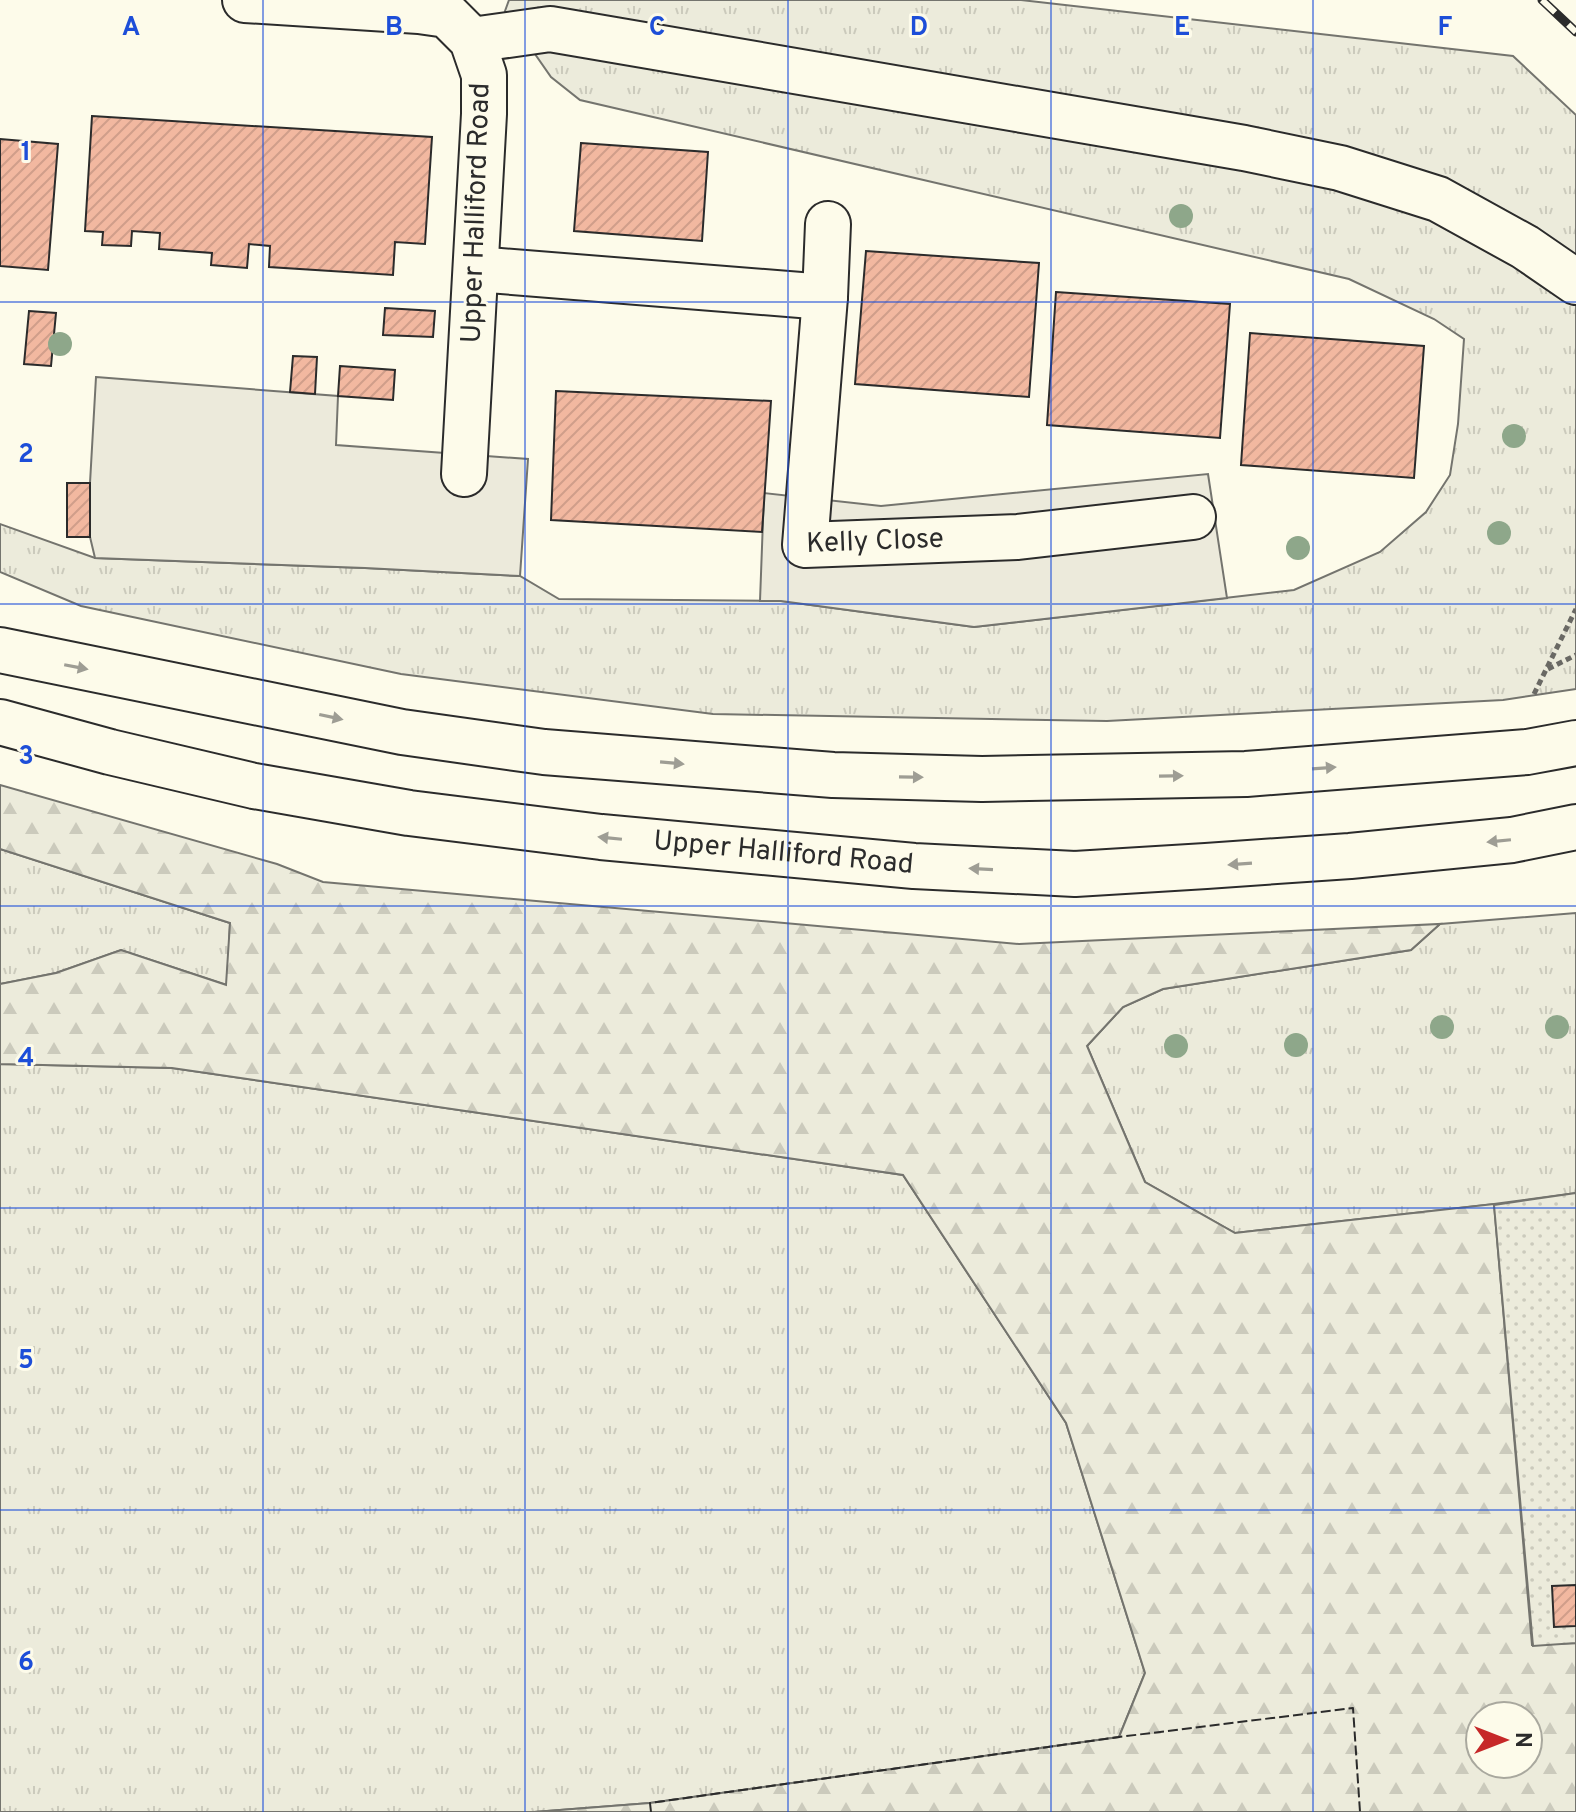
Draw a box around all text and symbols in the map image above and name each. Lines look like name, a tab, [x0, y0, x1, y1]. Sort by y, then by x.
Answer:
text: A	[122, 12, 140, 45]
text: B	[385, 12, 403, 45]
text: C	[649, 12, 665, 45]
text: D	[910, 12, 928, 45]
text: E	[1174, 12, 1190, 45]
text: F	[1438, 12, 1453, 45]
street label: Upper Halliford Road	[454, 82, 500, 344]
text: 1	[21, 137, 31, 170]
text: 2	[18, 439, 34, 472]
street label: Kelly Close	[806, 522, 945, 563]
one-way arrow	[64, 661, 89, 673]
one-way arrow	[319, 711, 344, 723]
text: 3	[18, 741, 34, 774]
one-way arrow	[660, 757, 685, 770]
one-way arrow	[1312, 761, 1337, 774]
one-way arrow	[1159, 769, 1184, 782]
one-way arrow	[899, 771, 924, 783]
street label: Upper Halliford Road	[652, 824, 915, 884]
one-way arrow	[597, 831, 622, 844]
one-way arrow	[1487, 835, 1512, 848]
one-way arrow	[1227, 858, 1252, 871]
one-way arrow	[968, 863, 993, 876]
text: 4	[18, 1043, 34, 1076]
text: 5	[18, 1345, 34, 1378]
text: 6	[18, 1647, 34, 1680]
north arrow	[1464, 1700, 1544, 1780]
text: N	[1508, 1732, 1535, 1748]

